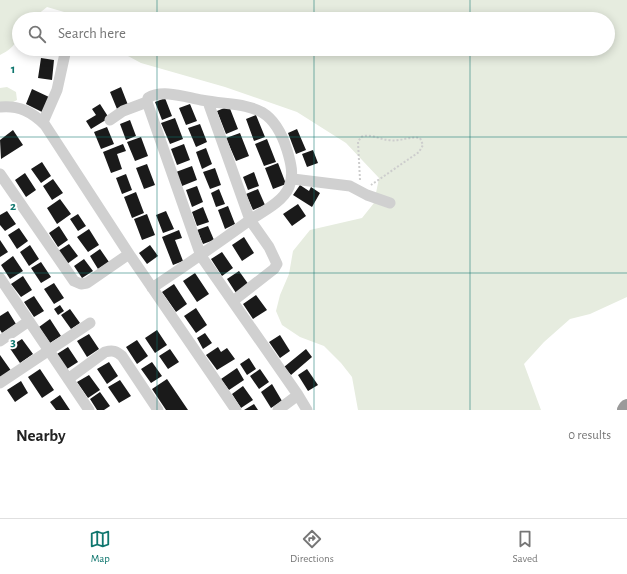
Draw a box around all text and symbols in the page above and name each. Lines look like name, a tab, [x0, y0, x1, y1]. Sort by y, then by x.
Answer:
search box	[12, 12, 615, 56]
icon: search	[26, 23, 48, 45]
text: Search here	[58, 26, 126, 41]
text: 1	[11, 63, 15, 76]
text: 2	[10, 200, 16, 213]
text: 3	[10, 336, 16, 349]
text: Nearby	[16, 427, 66, 444]
text: 0 results	[568, 429, 611, 442]
tab: Map	[89, 528, 111, 565]
tab: Directions	[290, 528, 334, 565]
tab: Saved	[512, 528, 538, 565]

